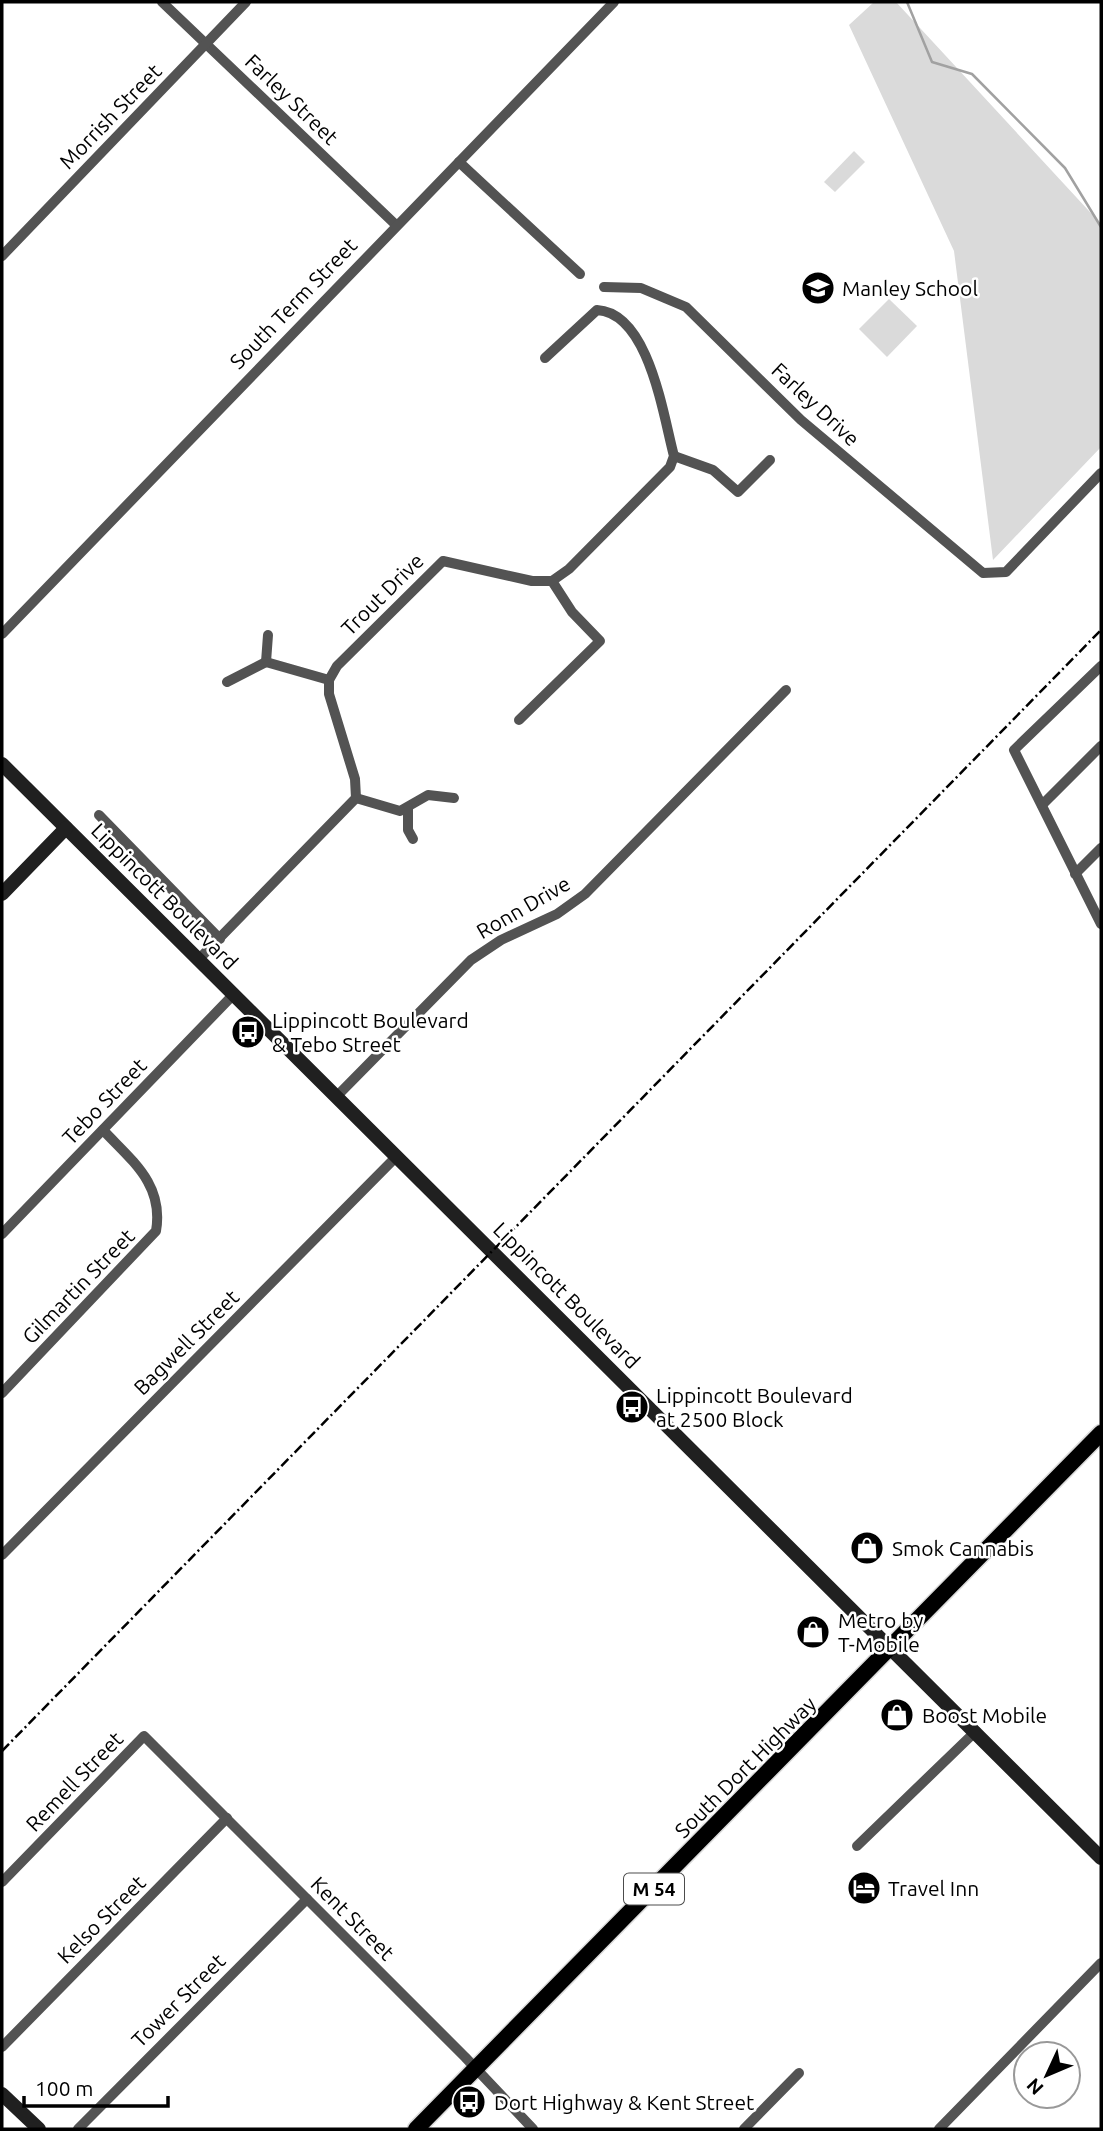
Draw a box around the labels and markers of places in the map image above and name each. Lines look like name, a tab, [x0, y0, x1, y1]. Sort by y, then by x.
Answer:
school or university icon: Manley School	[799, 269, 837, 307]
place label: Manley School	[842, 276, 978, 300]
place label: Lippincott Boulevard & Tebo Street	[272, 1008, 469, 1056]
bus stop icon: Lippincott Boulevard & Tebo Street	[229, 1013, 267, 1051]
place label: Lippincott Boulevard at 2500 Block	[656, 1383, 853, 1431]
bus stop icon: Lippincott Boulevard at 2500 Block	[613, 1388, 651, 1426]
shop icon: Smok Cannabis	[848, 1529, 886, 1567]
place label: Smok Cannabis	[892, 1536, 1034, 1560]
place label: Metro by T-Mobile	[838, 1608, 924, 1656]
shop icon: Metro by T-Mobile	[794, 1613, 832, 1651]
shop icon: Boost Mobile	[878, 1696, 916, 1734]
place label: Boost Mobile	[922, 1703, 1047, 1727]
hotel icon: Travel Inn	[845, 1869, 883, 1907]
place label: Travel Inn	[888, 1876, 979, 1900]
bus stop icon: Dort Highway & Kent Street	[450, 2083, 488, 2121]
place label: Dort Highway & Kent Street	[494, 2090, 754, 2114]

